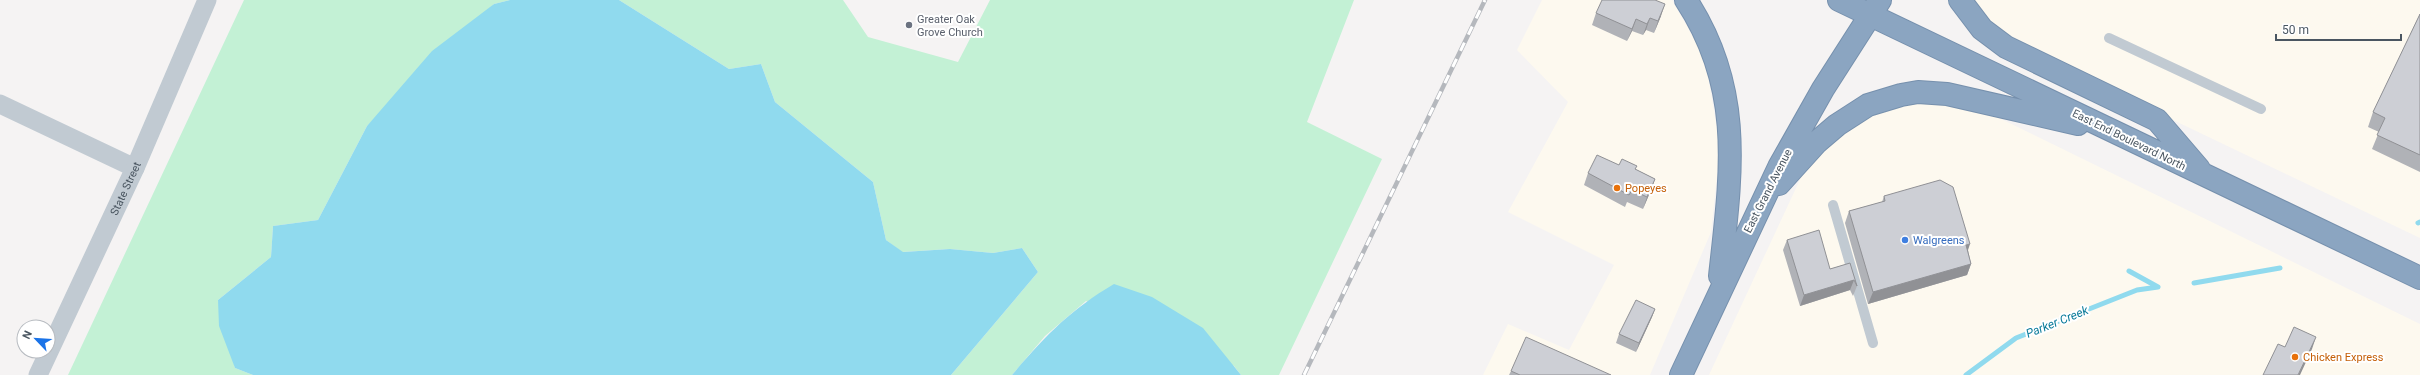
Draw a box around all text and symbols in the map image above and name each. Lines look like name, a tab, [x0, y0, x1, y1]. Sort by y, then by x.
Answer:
place label: Greater Oak Grove Church	[917, 13, 983, 39]
scale bar	[2276, 16, 2401, 42]
marker: Greater Oak Grove Church	[904, 20, 914, 30]
text: 50 m	[2282, 23, 2309, 37]
street label: East End Boulevard North	[2070, 107, 2188, 173]
street label: East Grand Avenue	[1741, 147, 1795, 235]
street label: State Street	[107, 159, 144, 217]
place label: Popeyes	[1625, 182, 1667, 195]
marker: Popeyes	[1612, 183, 1622, 193]
place label: Walgreens	[1913, 234, 1965, 247]
marker: Walgreens	[1900, 235, 1910, 245]
water label: Parker Creek	[2024, 303, 2091, 341]
north arrow	[16, 319, 56, 359]
text: N	[20, 329, 35, 341]
place label: Chicken Express	[2303, 351, 2384, 364]
marker: Chicken Express	[2290, 352, 2300, 362]

